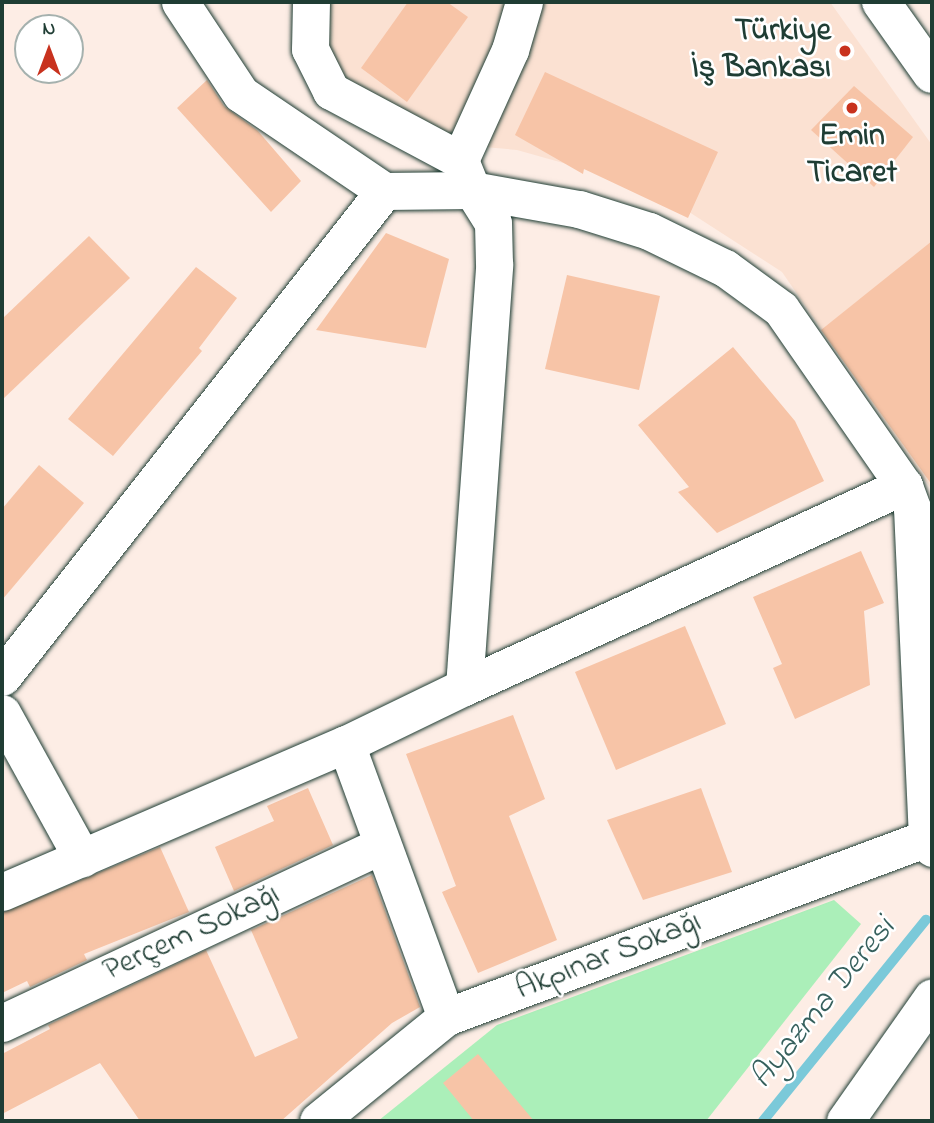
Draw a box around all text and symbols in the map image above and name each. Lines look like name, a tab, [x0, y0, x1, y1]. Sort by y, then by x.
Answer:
north arrow	[14, 14, 84, 84]
place label: Türkiye İş Bankası	[691, 14, 831, 89]
text: N	[43, 16, 55, 43]
marker: Türkiye İş Bankası	[837, 43, 853, 59]
marker: Emin Ticaret	[844, 100, 860, 116]
place label: Emin Ticaret	[807, 119, 897, 194]
street label: Perçem Sokağı	[98, 876, 286, 992]
street label: Akpınar Sokağı	[511, 904, 707, 1010]
water label: Ayazma Deresi	[743, 910, 905, 1098]

